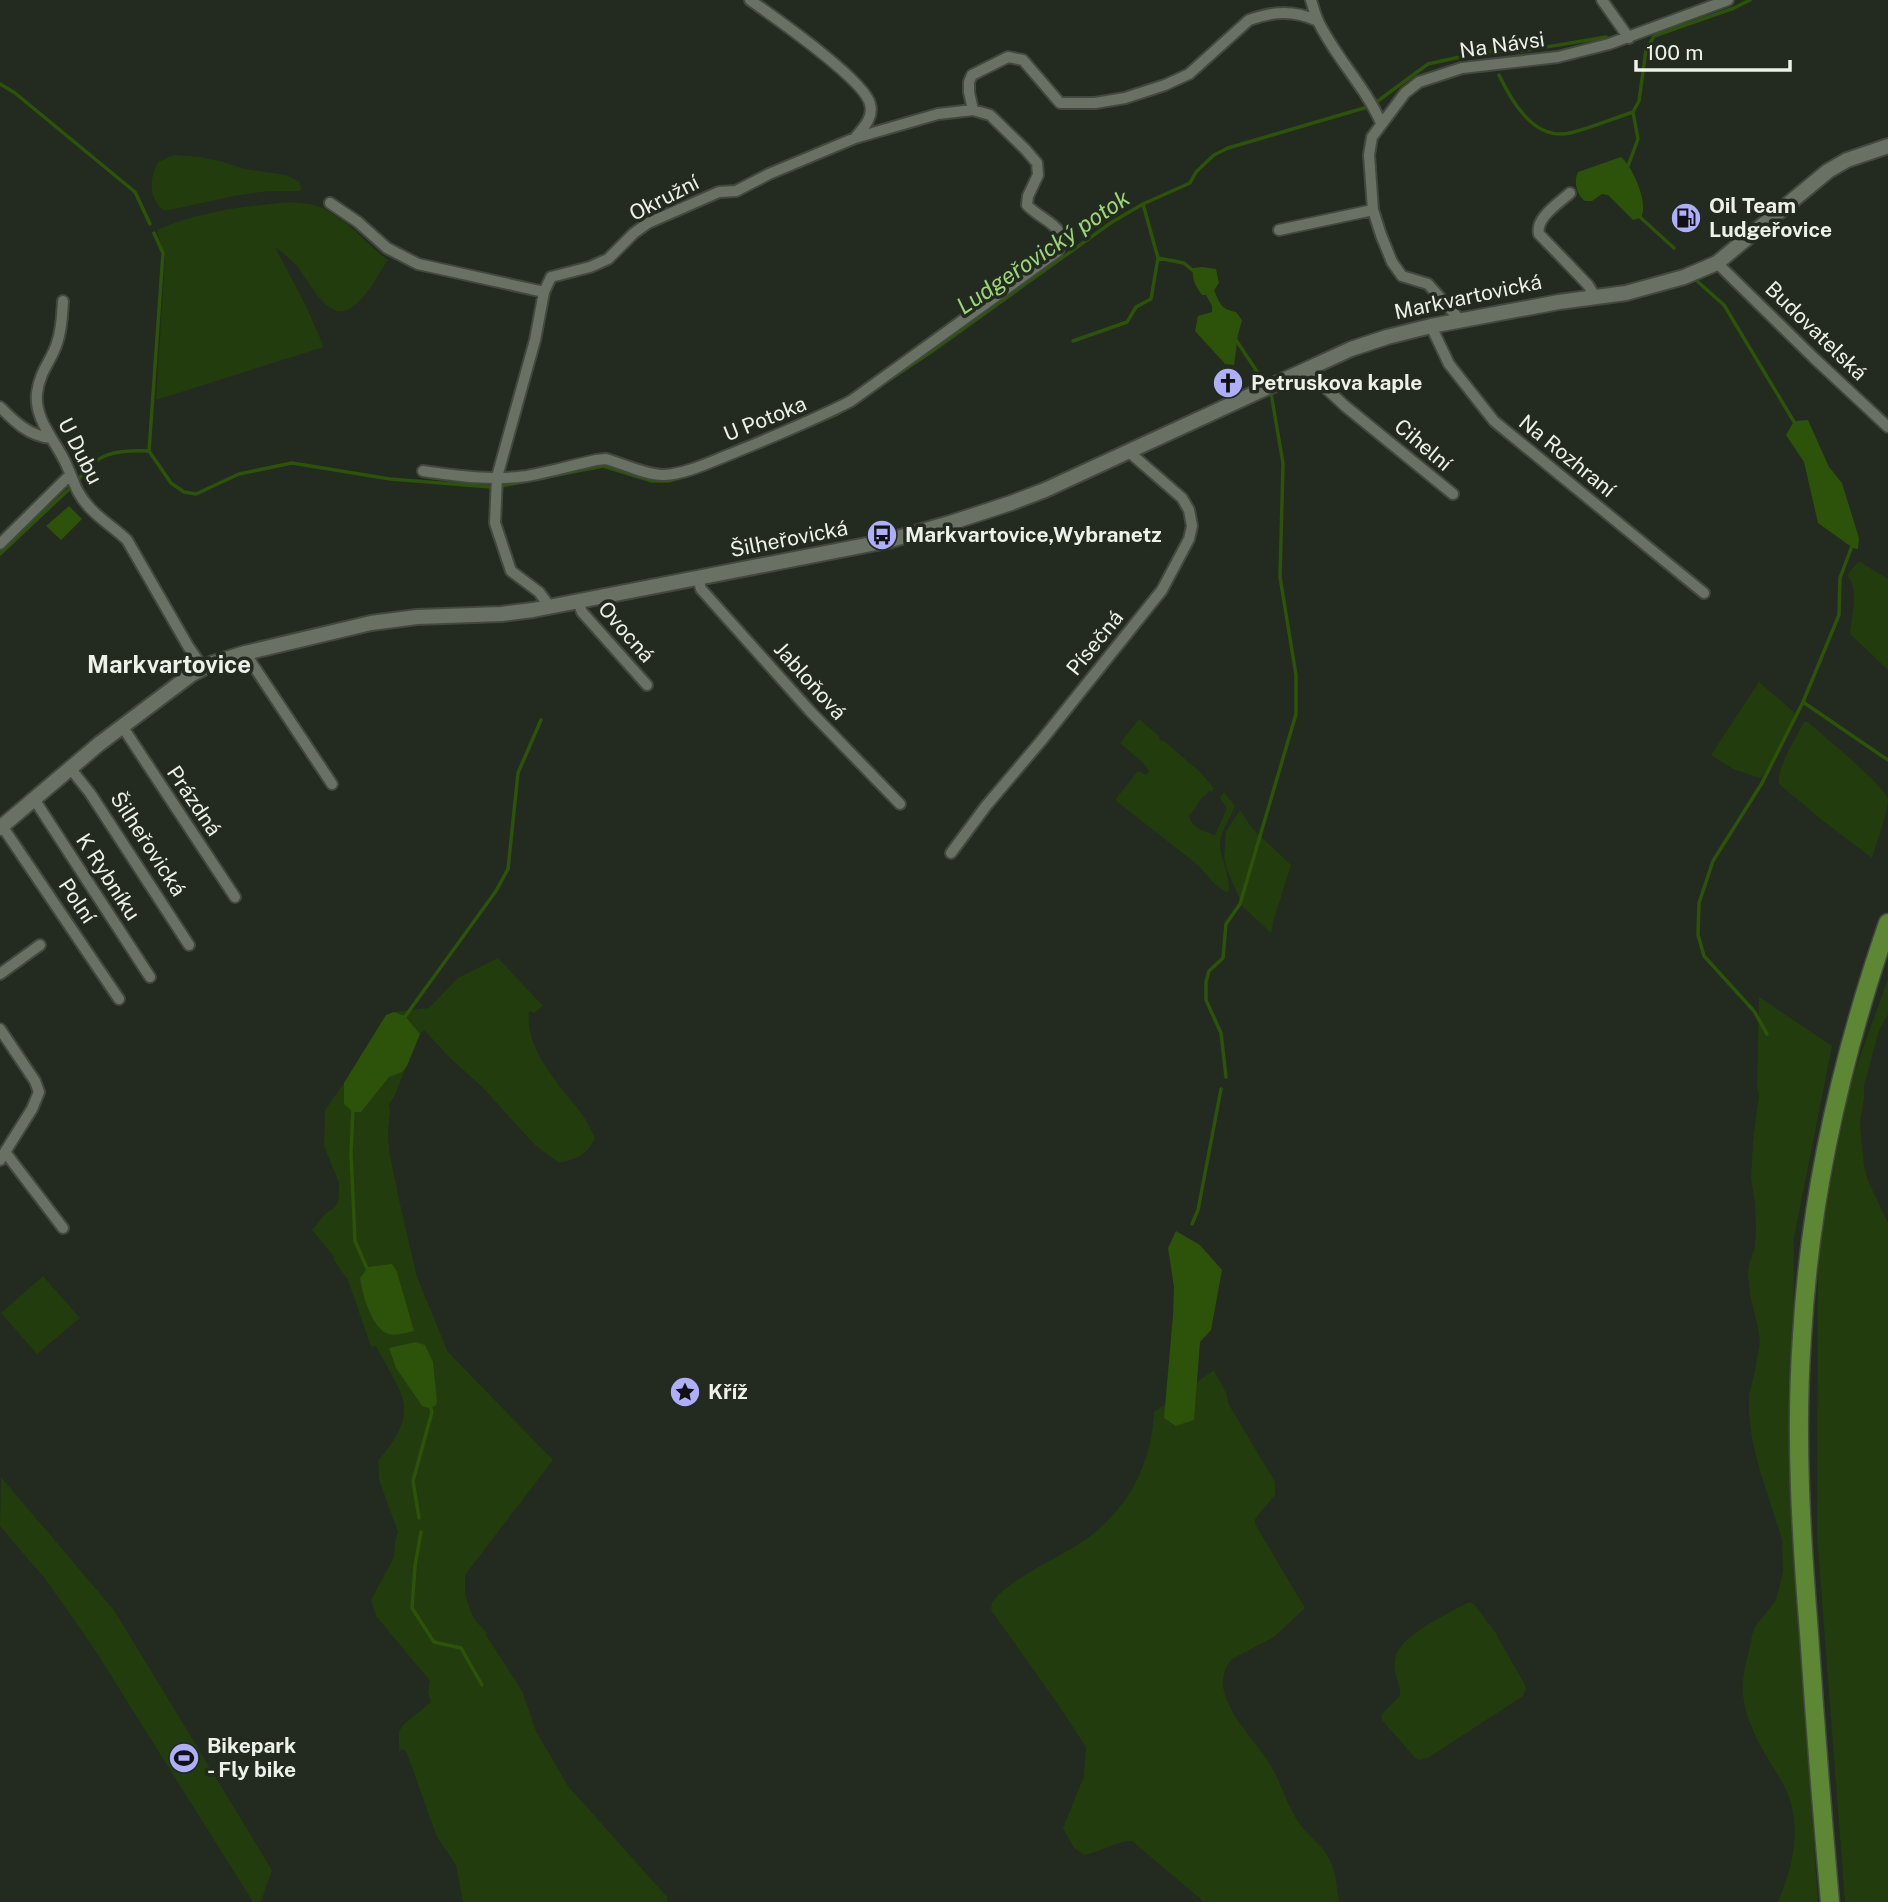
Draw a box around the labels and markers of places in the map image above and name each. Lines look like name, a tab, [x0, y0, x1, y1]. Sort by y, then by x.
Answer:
place label: Oil Team Ludgeřovice	[1709, 193, 1832, 242]
fuel station icon: Oil Team Ludgeřovice	[1669, 201, 1703, 235]
church icon: Petruskova kaple	[1211, 366, 1245, 400]
place label: Petruskova kaple	[1251, 370, 1422, 395]
bus stop icon: Markvartovice,Wybranetz	[865, 518, 899, 552]
place label: Markvartovice,Wybranetz	[905, 522, 1162, 547]
place icon: Kříž	[668, 1375, 702, 1409]
place label: Kříž	[708, 1379, 748, 1404]
place label: Bikepark - Fly bike	[207, 1733, 296, 1782]
sports icon: Bikepark - Fly bike	[167, 1741, 201, 1775]

